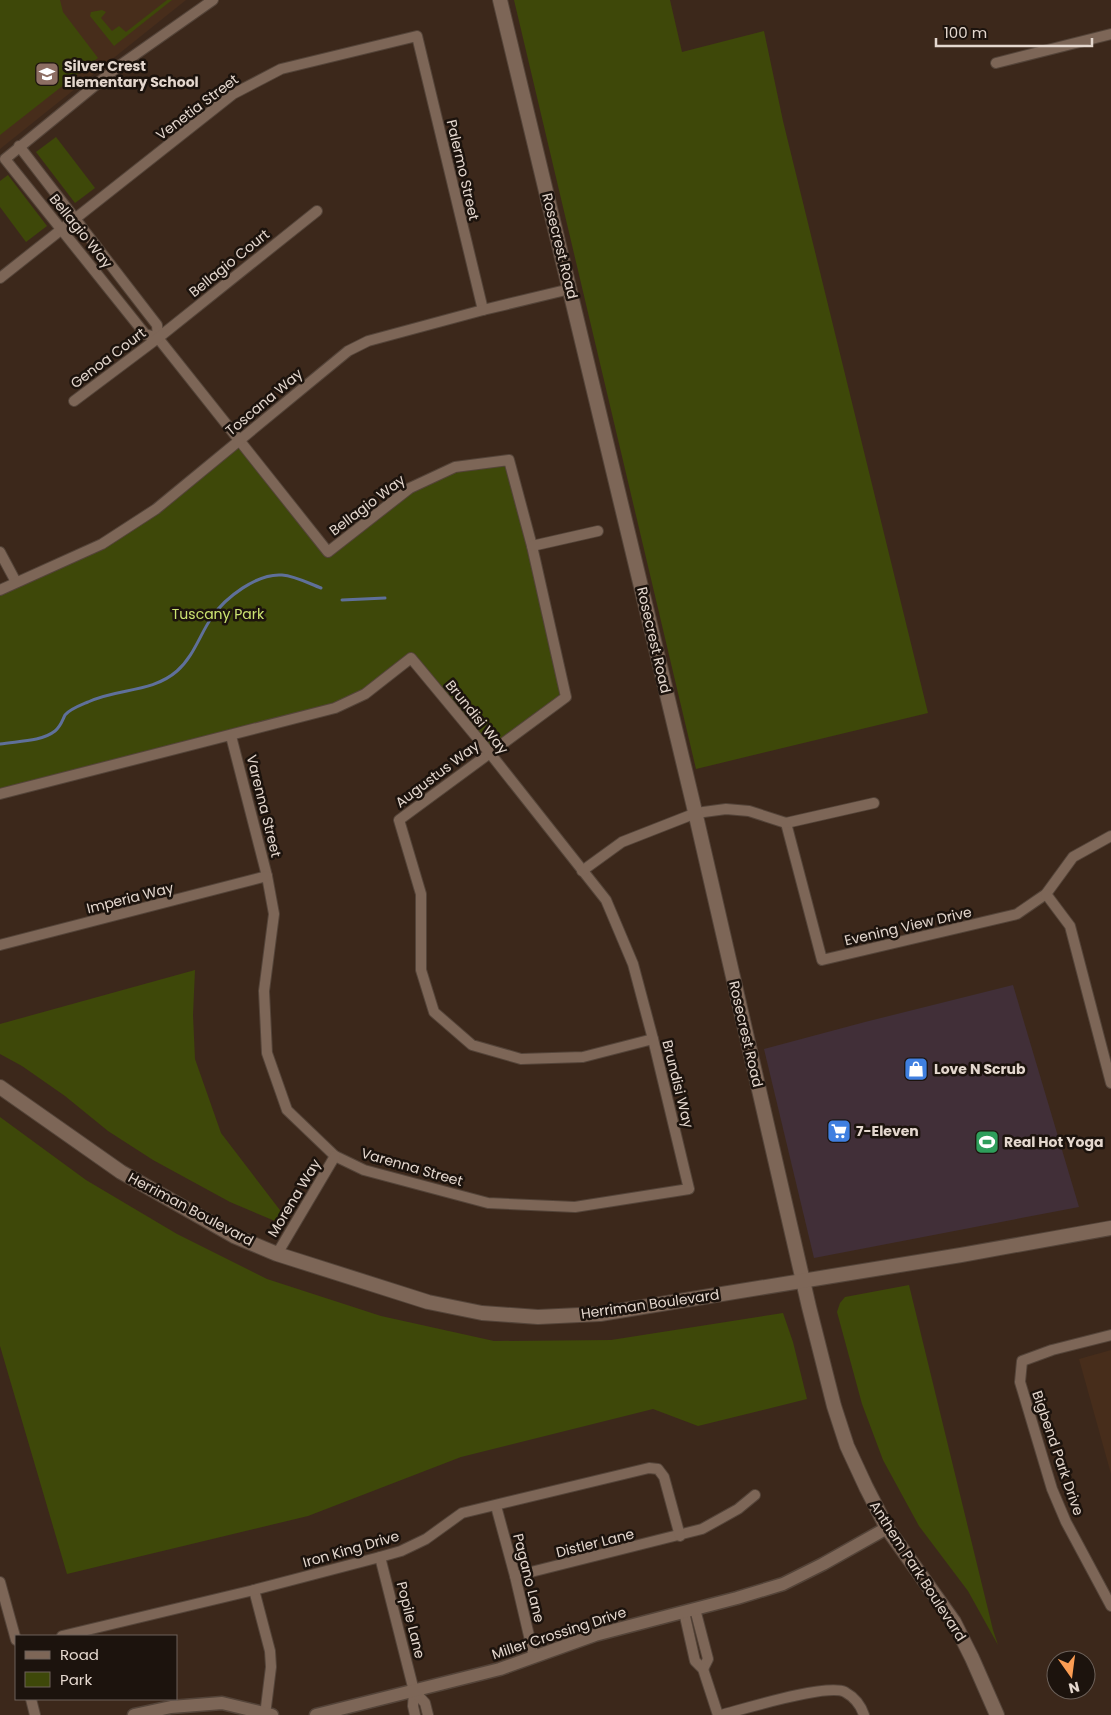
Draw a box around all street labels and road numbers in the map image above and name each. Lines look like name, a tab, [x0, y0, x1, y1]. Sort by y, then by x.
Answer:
street label: Venetia Street	[152, 69, 242, 145]
street label: Palermo Street	[442, 118, 484, 222]
street label: Bellagio Way	[45, 190, 117, 272]
street label: Rosecrest Road	[537, 191, 583, 301]
street label: Bellagio Court	[185, 224, 273, 302]
street label: Genoa Court	[66, 323, 150, 393]
street label: Toscana Way	[221, 364, 307, 440]
street label: Bellagio Way	[325, 470, 409, 540]
street label: Rosecrest Road	[632, 585, 676, 695]
street label: Brundisi Way	[441, 676, 513, 758]
street label: Augustus Way	[391, 736, 483, 812]
street label: Varenna Street	[242, 753, 286, 859]
street label: Imperia Way	[84, 878, 176, 918]
street label: Evening View Drive	[842, 902, 974, 950]
street label: Rosecrest Road	[724, 979, 768, 1089]
street label: Brundisi Way	[657, 1038, 699, 1130]
street label: Varenna Street	[359, 1143, 465, 1191]
street label: Morena Way	[263, 1155, 325, 1241]
street label: Herriman Boulevard	[125, 1167, 257, 1251]
street label: Herriman Boulevard	[580, 1284, 720, 1324]
street label: Bigbend Park Drive	[1027, 1388, 1089, 1518]
street label: Anthem Park Boulevard	[865, 1497, 971, 1645]
street label: Distler Lane	[554, 1524, 637, 1562]
street label: Iron King Drive	[300, 1526, 402, 1572]
street label: Pagano Lane	[508, 1531, 550, 1625]
street label: Popile Lane	[392, 1579, 430, 1661]
street label: Miller Crossing Drive	[489, 1602, 629, 1664]

